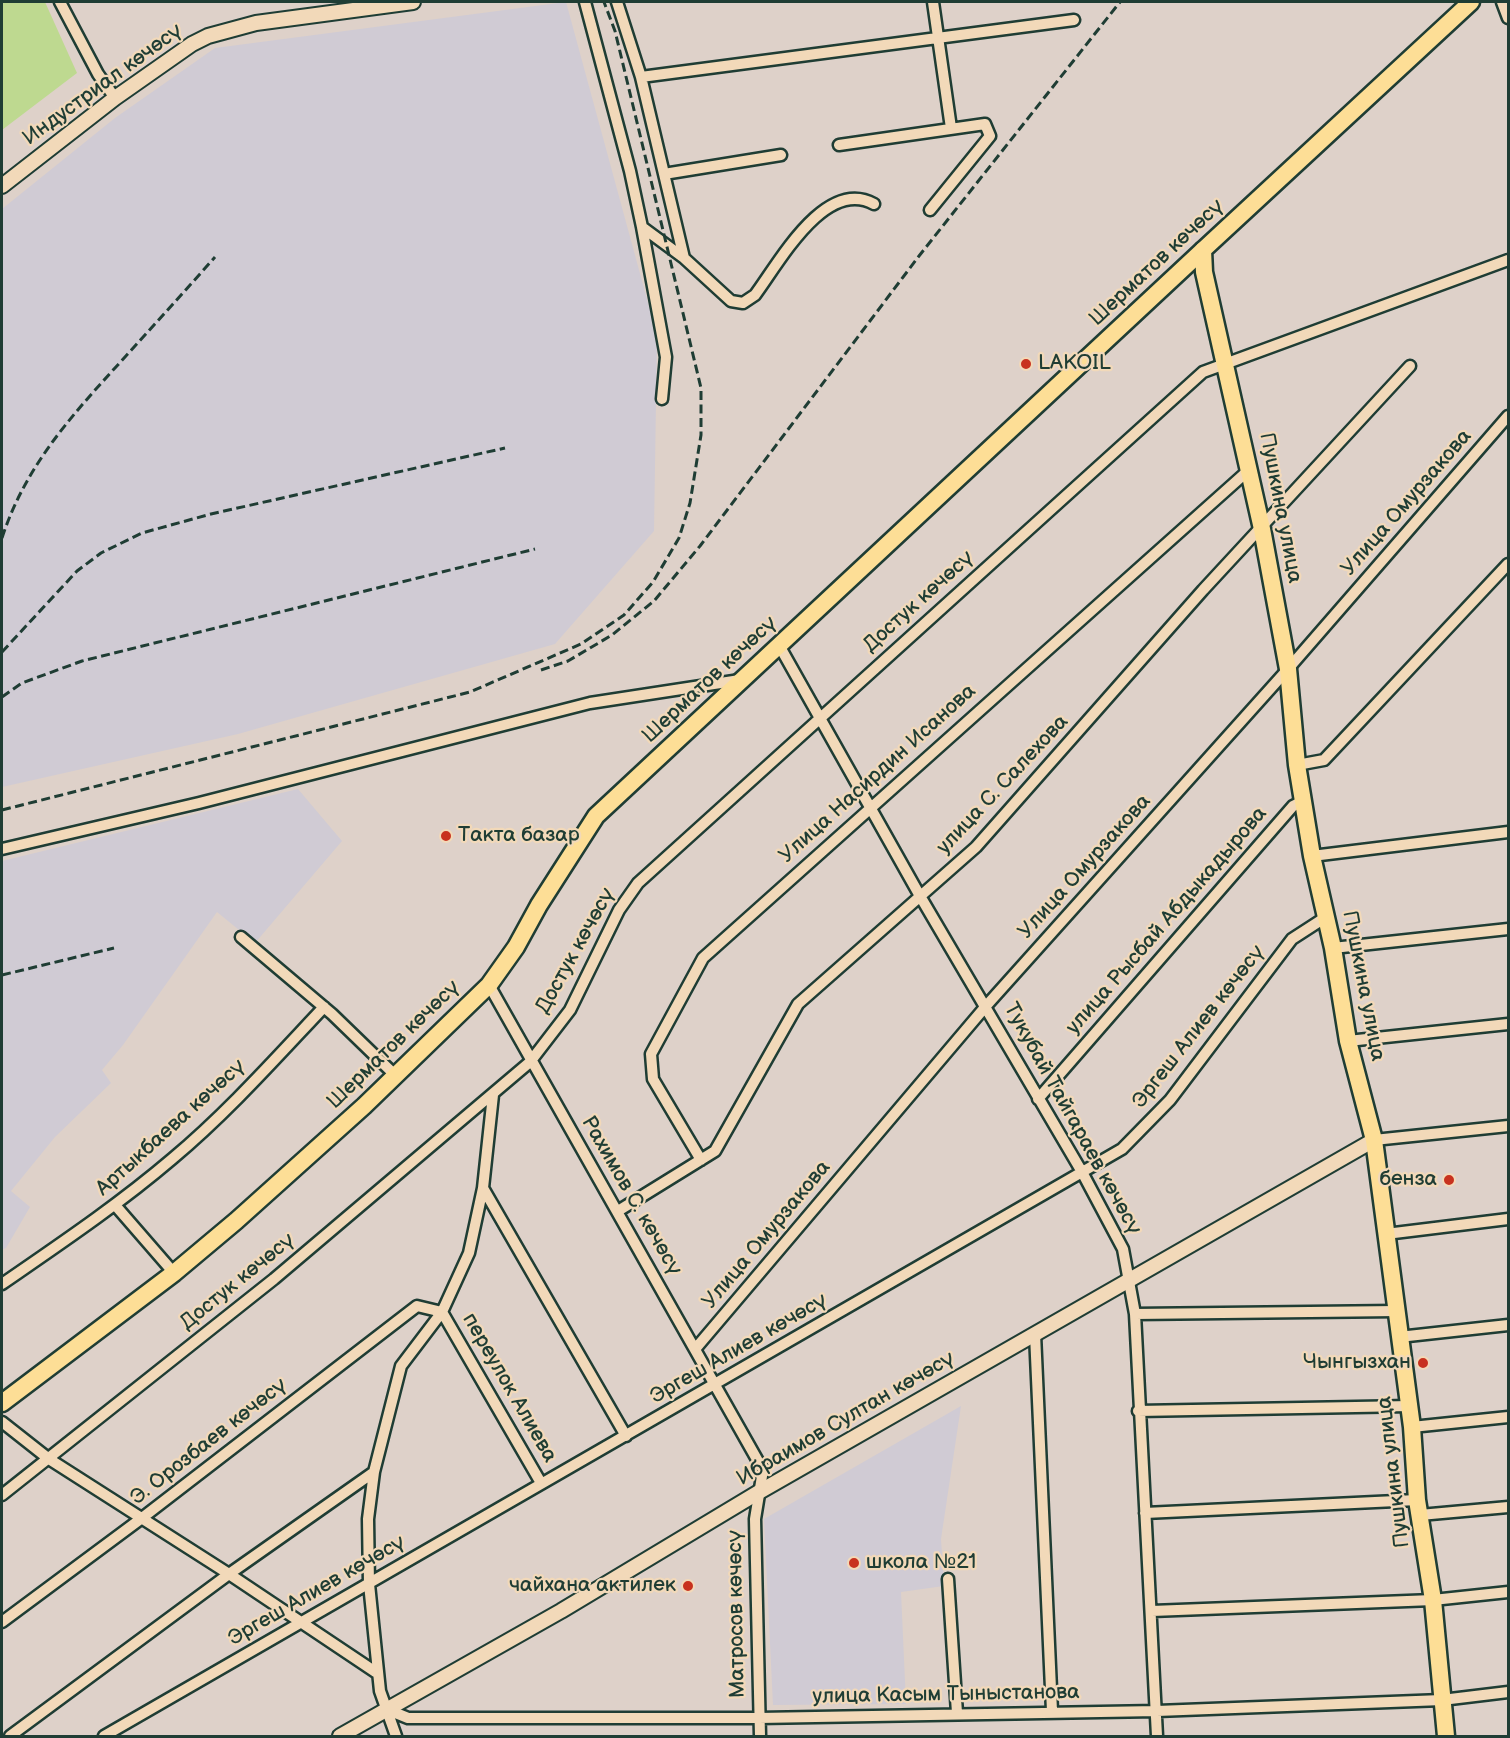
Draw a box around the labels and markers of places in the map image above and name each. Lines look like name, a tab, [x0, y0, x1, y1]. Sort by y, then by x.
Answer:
place label: LAKOIL	[1038, 351, 1111, 377]
marker: LAKOIL	[1019, 357, 1033, 371]
place label: Такта базар	[458, 823, 579, 849]
marker: Такта базар	[439, 829, 453, 843]
place label: бенза	[1379, 1167, 1437, 1193]
marker: бенза	[1442, 1173, 1456, 1187]
place label: Чынгызхан	[1303, 1350, 1411, 1376]
marker: Чынгызхан	[1416, 1356, 1430, 1370]
place label: школа №21	[866, 1550, 976, 1576]
marker: школа №21	[847, 1556, 861, 1570]
place label: чайхана актилек	[509, 1573, 676, 1599]
marker: чайхана актилек	[681, 1579, 695, 1593]

